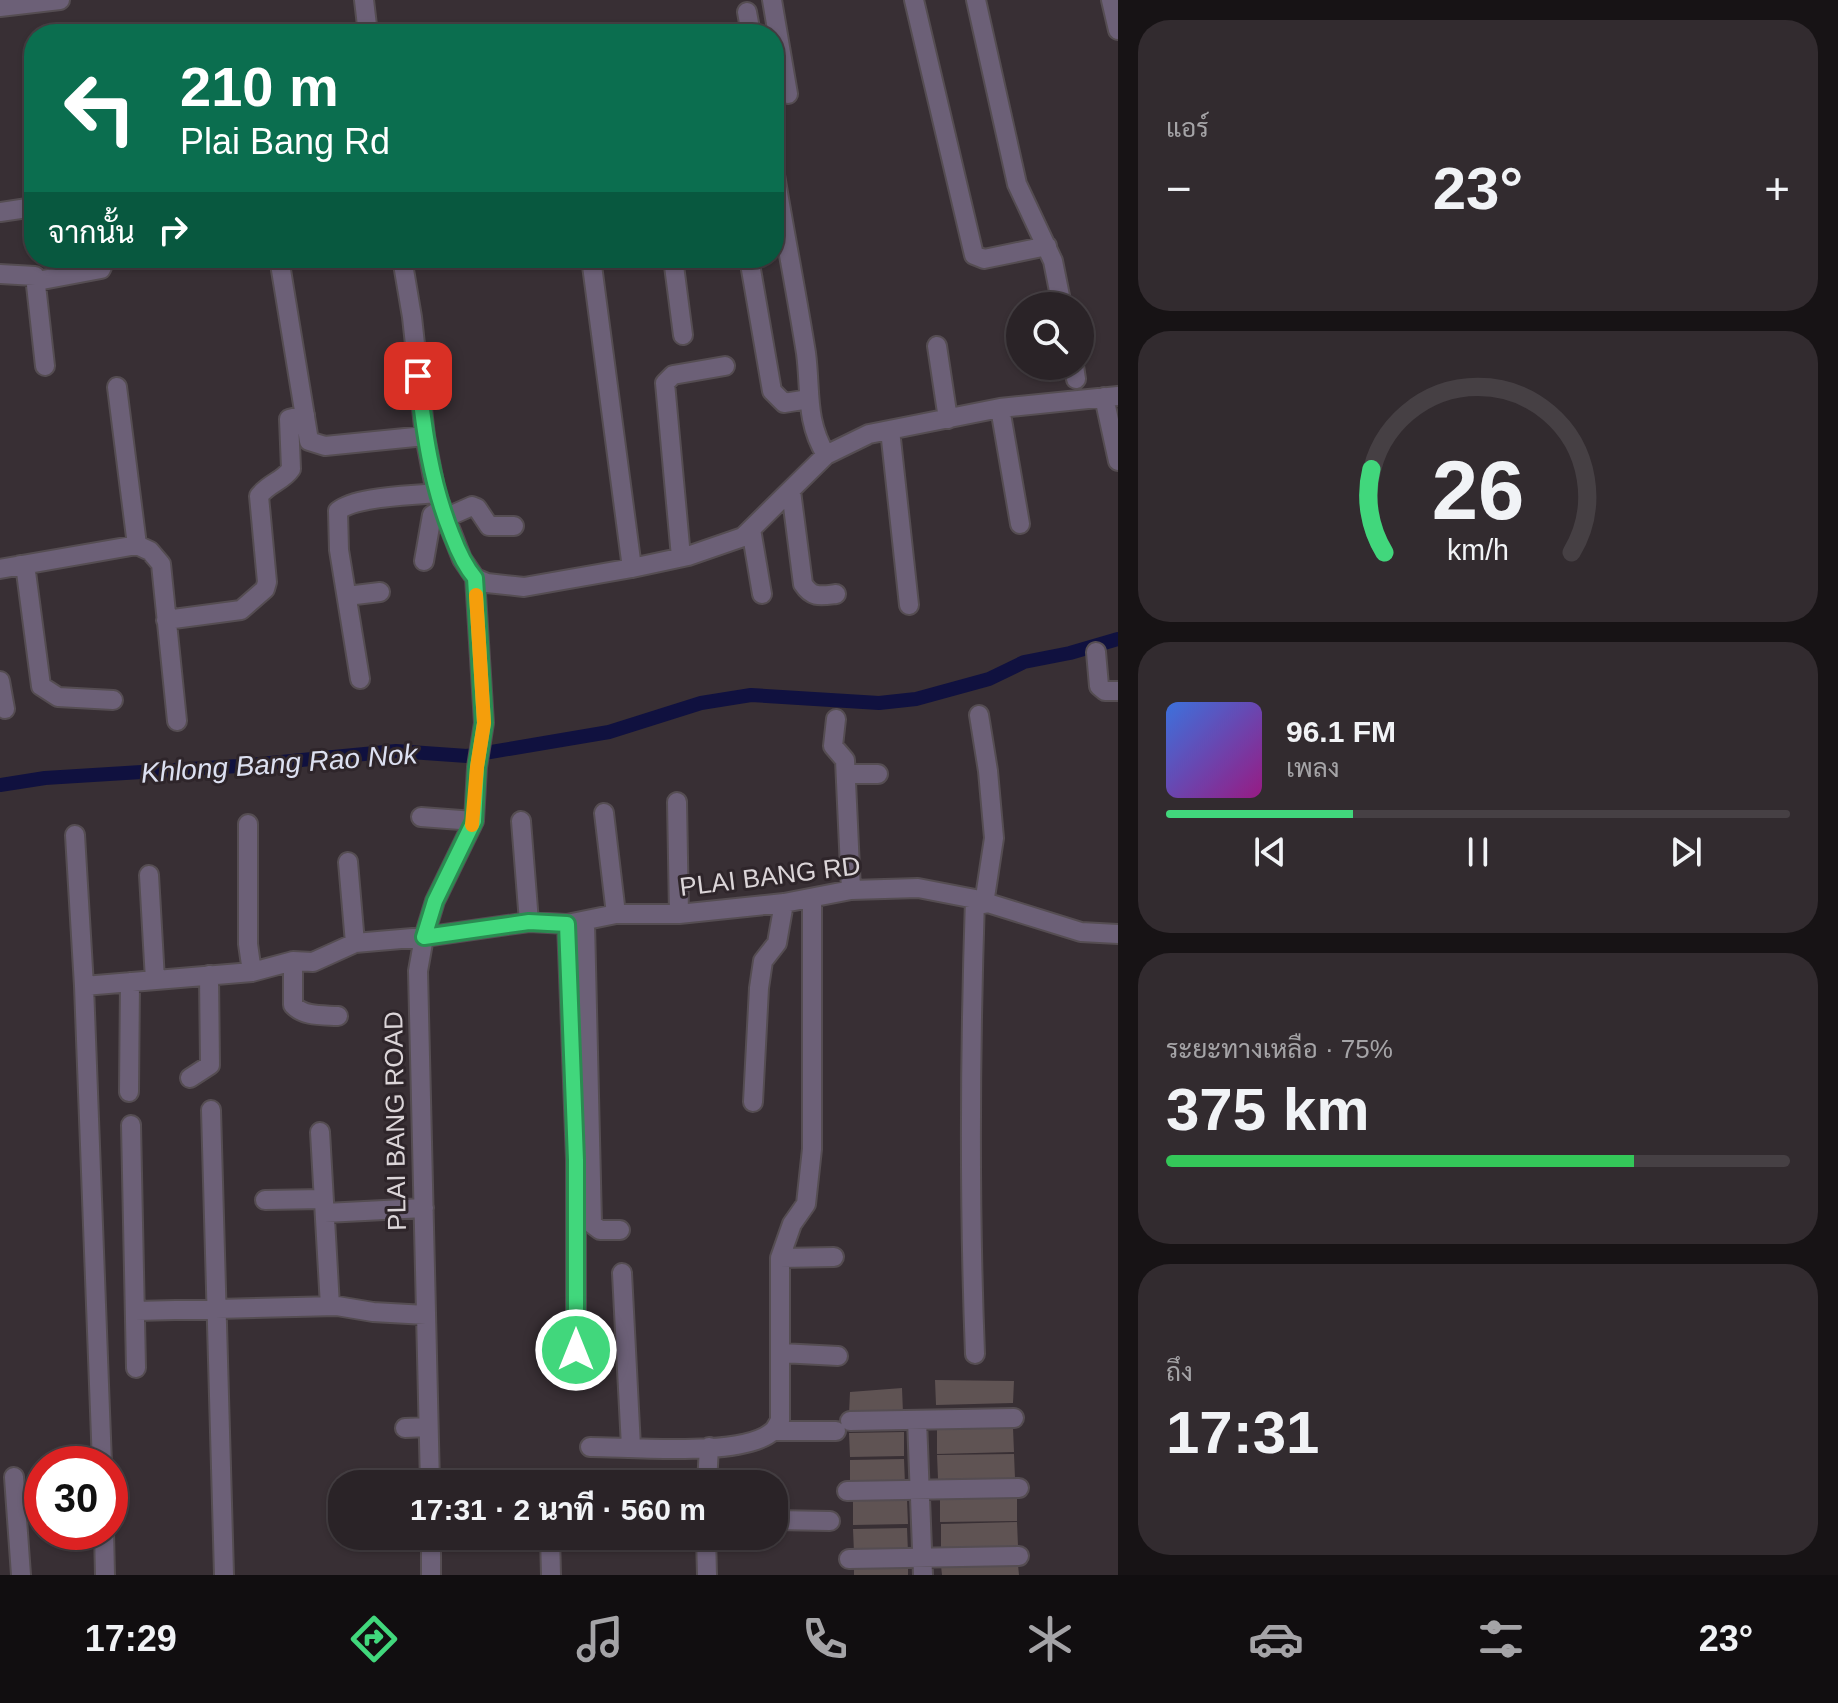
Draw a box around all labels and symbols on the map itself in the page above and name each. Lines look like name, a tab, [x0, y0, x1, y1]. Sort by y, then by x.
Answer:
pin	[384, 342, 452, 410]
water label: Khlong Bang Rao Nok	[140, 738, 420, 789]
street label: PLAI BANG RD	[678, 850, 862, 902]
street label: PLAI BANG ROAD	[378, 1011, 412, 1231]
position arrow	[534, 1308, 618, 1392]
speed limit sign: 30	[24, 1446, 128, 1550]

